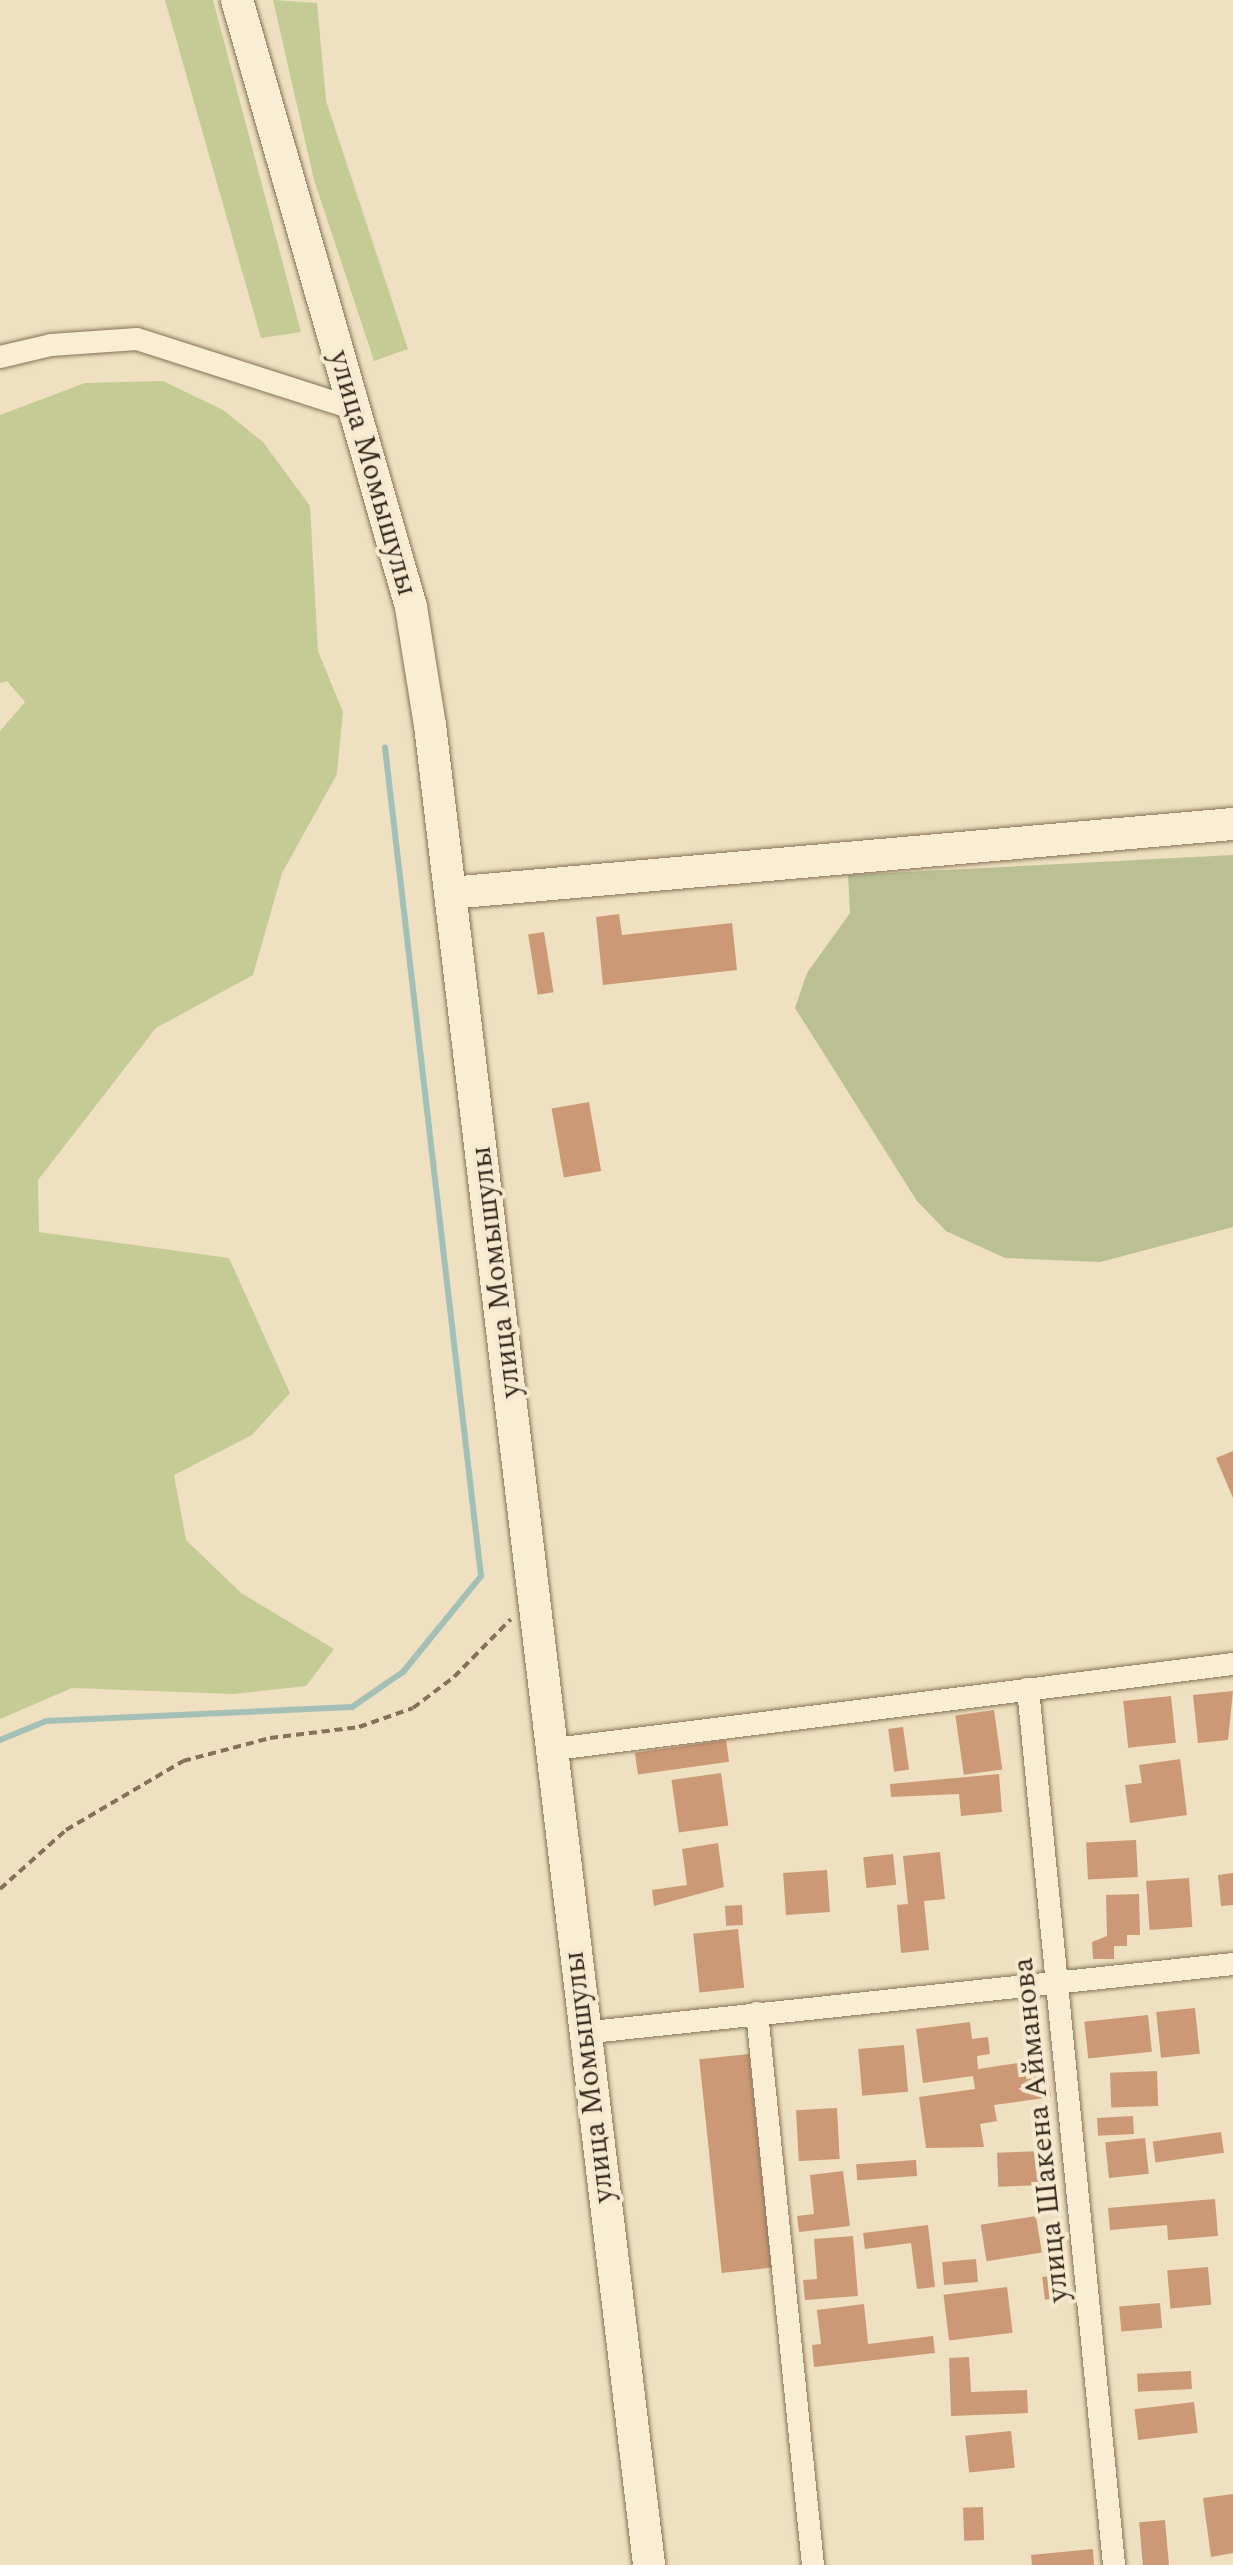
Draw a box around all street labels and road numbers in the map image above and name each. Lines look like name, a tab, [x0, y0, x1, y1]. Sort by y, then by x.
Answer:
street label: улица Момышулы	[321, 346, 425, 600]
street label: улица Момышулы	[463, 1144, 529, 1400]
street label: улица Момышулы	[556, 1949, 622, 2205]
street label: улица Шакена Айманова	[1005, 1956, 1077, 2304]

